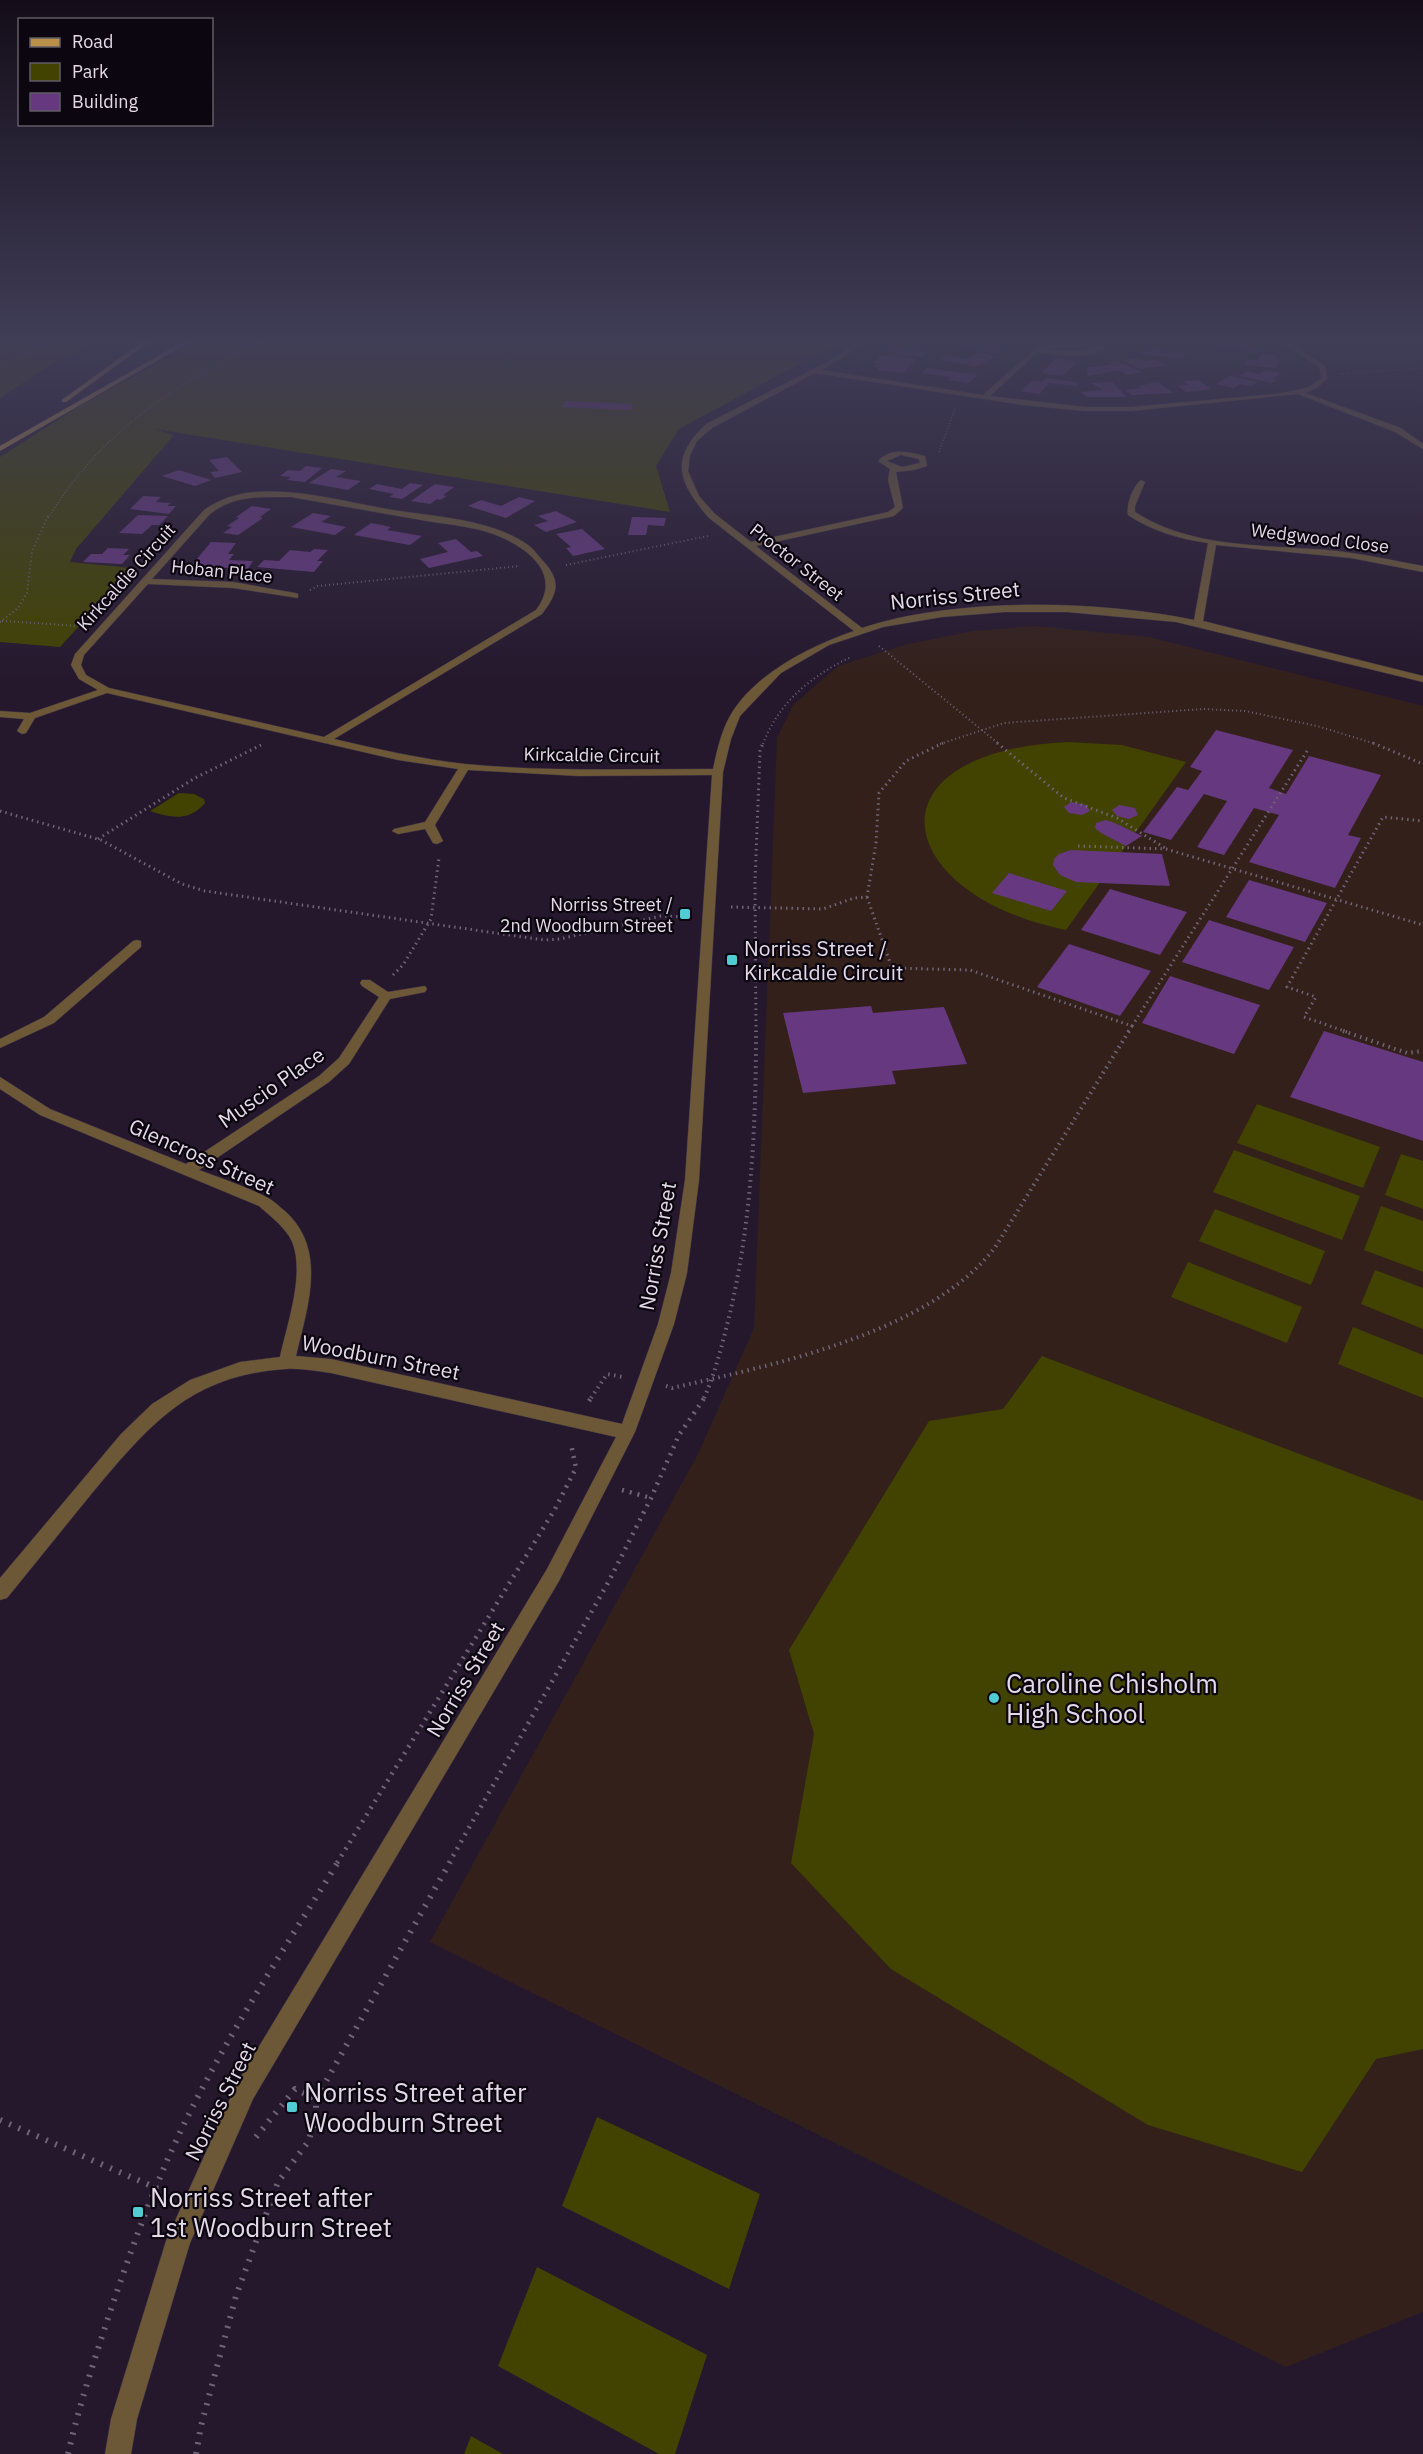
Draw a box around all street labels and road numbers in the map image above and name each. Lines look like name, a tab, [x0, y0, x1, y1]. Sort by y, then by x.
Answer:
street label: Proctor Street	[745, 518, 849, 606]
street label: Wedgwood Close	[1250, 518, 1391, 558]
street label: Kirkcaldie Circuit	[72, 519, 180, 635]
street label: Hoban Place	[170, 554, 274, 588]
street label: Norriss Street	[889, 574, 1021, 616]
street label: Kirkcaldie Circuit	[523, 742, 661, 768]
street label: Muscio Place	[212, 1040, 330, 1134]
street label: Glencross Street	[125, 1111, 279, 1201]
street label: Norriss Street	[632, 1179, 682, 1313]
street label: Woodburn Street	[300, 1328, 462, 1386]
street label: Norriss Street	[419, 1616, 511, 1742]
street label: Norriss Street	[178, 2037, 262, 2165]

